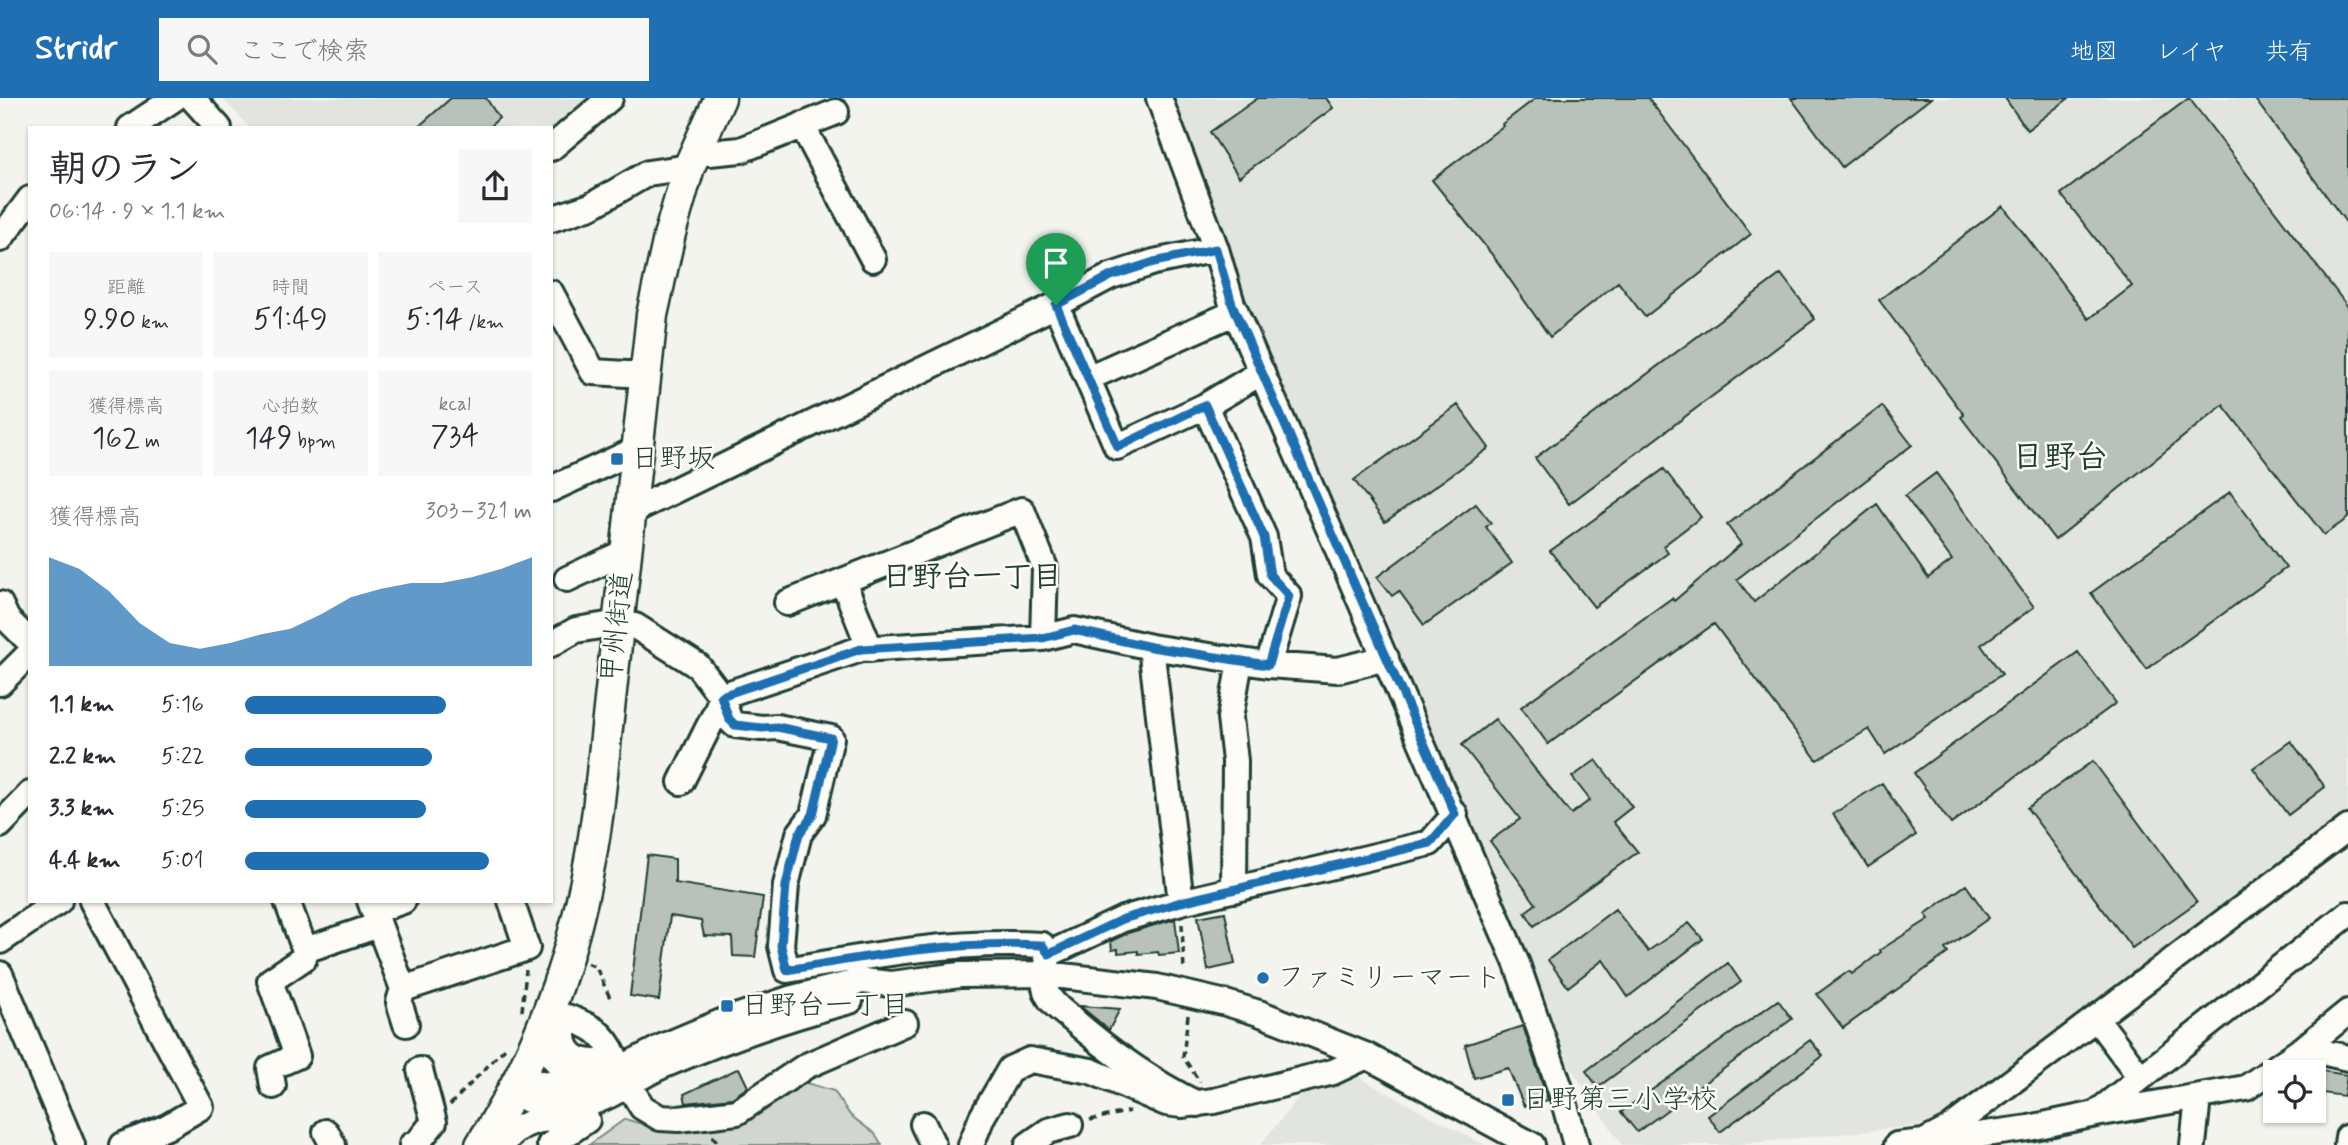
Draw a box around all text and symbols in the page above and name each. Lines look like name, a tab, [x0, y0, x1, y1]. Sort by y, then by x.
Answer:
search box	[159, 18, 649, 81]
text: Stridr	[35, 27, 117, 71]
icon: search	[183, 30, 221, 68]
text: ここで検索	[239, 35, 369, 69]
text: 地図	[2070, 37, 2118, 68]
text: レイヤ	[2156, 37, 2227, 68]
text: 共有	[2265, 37, 2313, 68]
text: 朝のラン	[49, 146, 201, 195]
button: share	[458, 149, 532, 223]
text: 06:14 · 9 × 1.1 km	[49, 197, 226, 227]
pin	[1026, 233, 1086, 305]
icon: arrive	[1037, 244, 1075, 282]
text: 距離	[107, 275, 145, 300]
text: 時間	[271, 275, 310, 300]
text: ペース	[427, 275, 483, 300]
text: 9.90	[83, 300, 136, 339]
text: 51:49	[253, 300, 328, 339]
text: 5:14	[405, 300, 463, 339]
text: km	[136, 310, 169, 335]
text: /km	[463, 310, 504, 335]
text: kcal	[439, 392, 471, 417]
text: 獲得標高	[88, 394, 164, 419]
text: 心拍数	[262, 394, 319, 419]
text: 734	[431, 417, 479, 456]
text: 162	[92, 419, 140, 458]
text: 149	[245, 419, 292, 458]
text: m	[140, 429, 160, 454]
text: bpm	[292, 429, 336, 454]
district label: 日野台	[2012, 437, 2108, 479]
place label: 日野坂	[631, 441, 715, 478]
marker: 日野坂	[609, 451, 625, 467]
text: 303–321 m	[425, 497, 532, 527]
text: 獲得標高	[49, 503, 141, 533]
district label: 日野台一丁目	[882, 558, 1062, 597]
street label: 甲州街道	[594, 569, 642, 685]
text: 1.1 km	[49, 690, 114, 720]
text: 5:16	[161, 690, 204, 720]
text: 2.2 km	[49, 742, 116, 772]
text: 5:22	[161, 742, 204, 772]
text: 3.3 km	[49, 794, 114, 824]
text: 5:25	[161, 794, 204, 824]
text: 4.4 km	[49, 846, 120, 876]
text: 5:01	[161, 846, 204, 876]
place label: ファミリーマート	[1277, 960, 1502, 997]
marker: ファミリーマート	[1255, 970, 1271, 986]
place label: 日野台一丁目	[741, 988, 909, 1025]
marker: 日野台一丁目	[719, 998, 735, 1014]
map controls	[2263, 1060, 2326, 1123]
button: locate	[2263, 1060, 2326, 1123]
place label: 日野第三小学校	[1522, 1082, 1718, 1119]
marker: 日野第三小学校	[1500, 1092, 1516, 1108]

